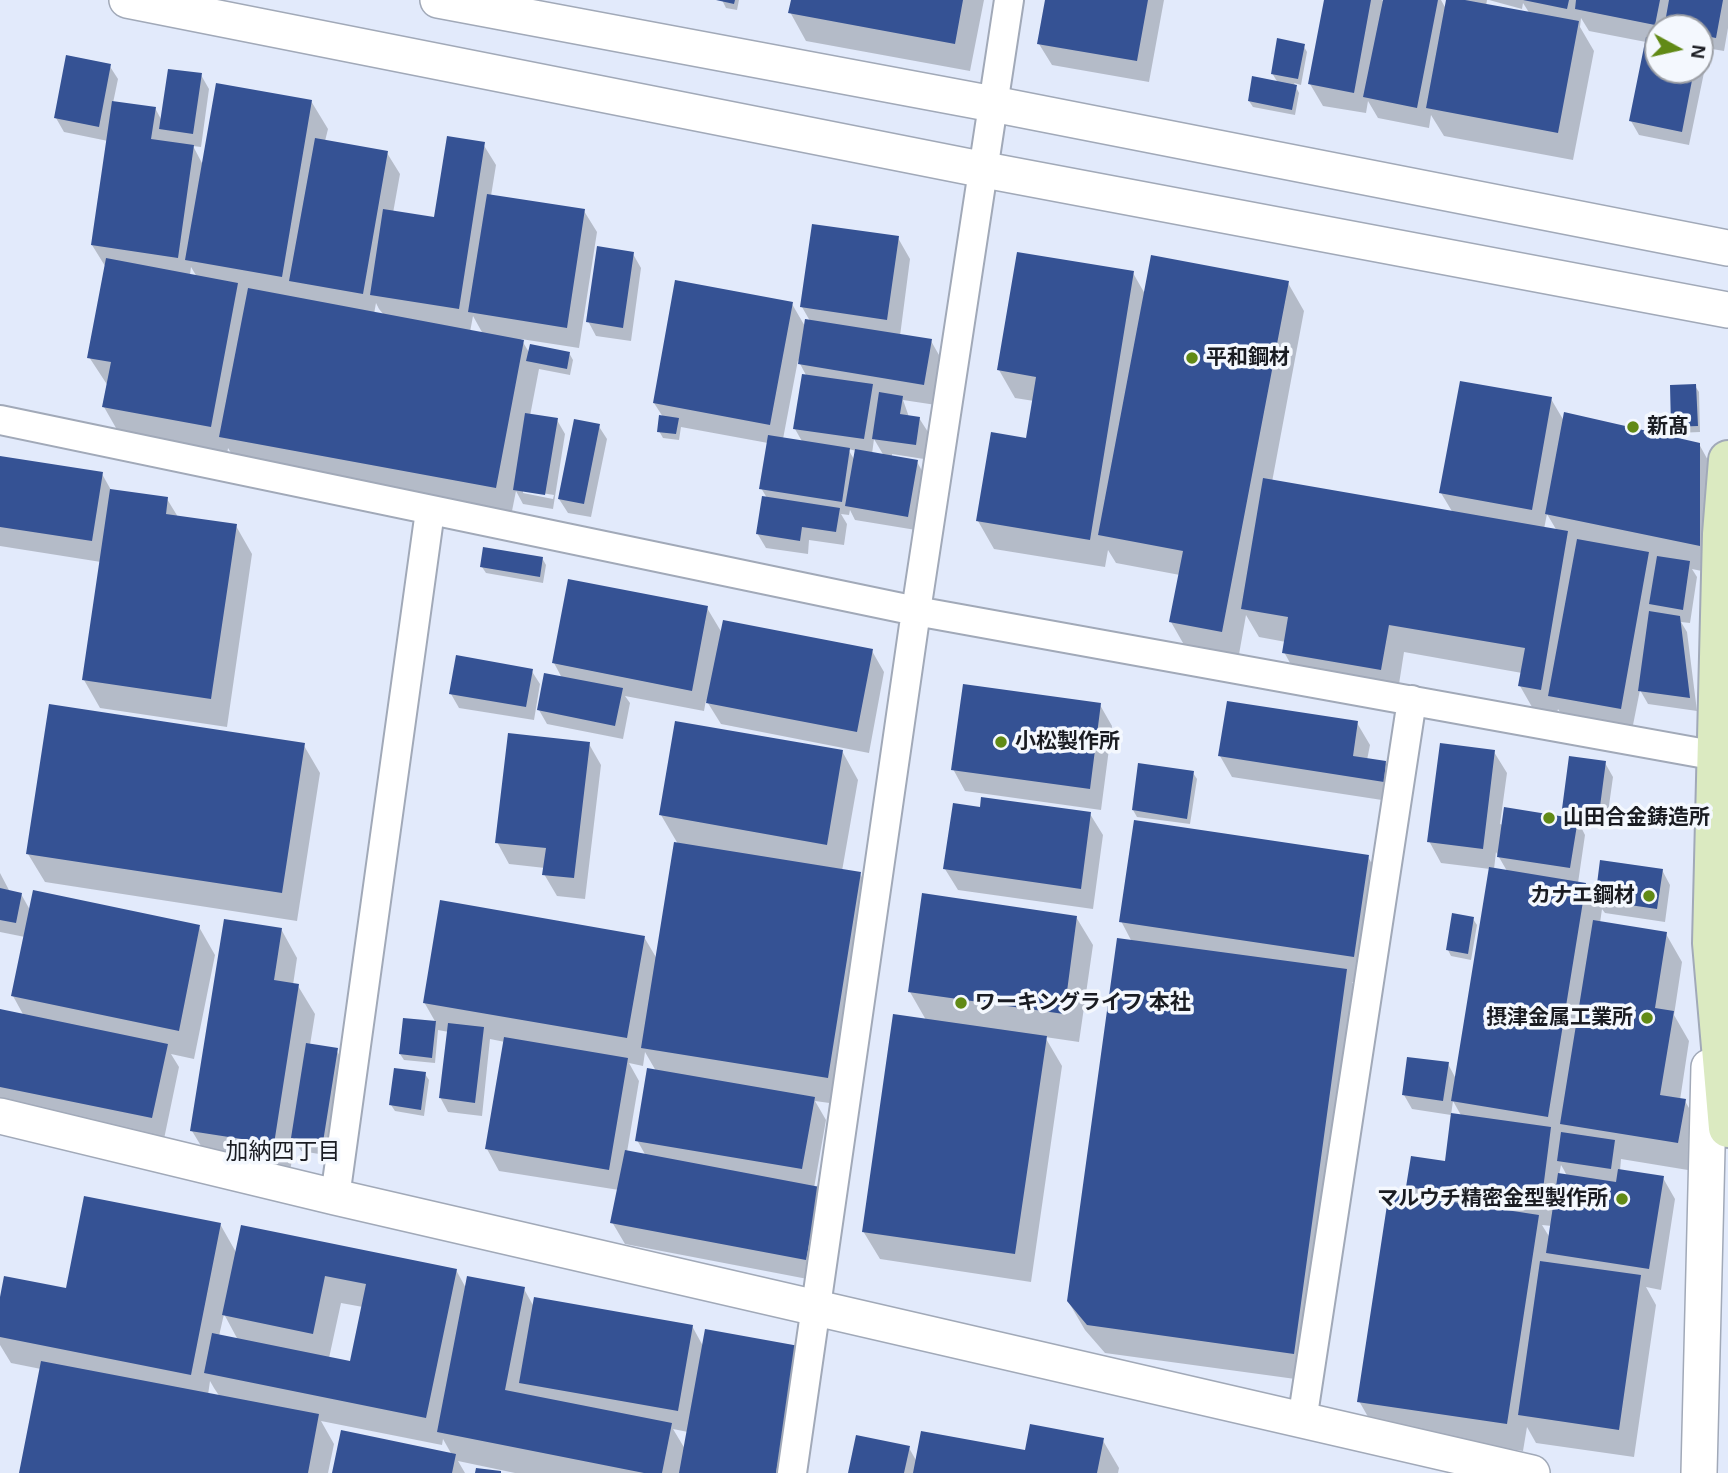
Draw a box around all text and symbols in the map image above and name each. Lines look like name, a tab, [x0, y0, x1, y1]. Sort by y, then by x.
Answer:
north arrow	[1644, 14, 1714, 84]
text: N	[1687, 43, 1710, 60]
place label: 平和鋼材	[1206, 345, 1290, 371]
marker: 平和鋼材	[1184, 350, 1200, 366]
place label: 新髙	[1647, 414, 1689, 440]
marker: 新髙	[1625, 419, 1641, 435]
place label: 小松製作所	[1015, 729, 1120, 755]
marker: 小松製作所	[993, 734, 1009, 750]
place label: 山田合金鋳造所	[1563, 805, 1710, 831]
marker: 山田合金鋳造所	[1541, 810, 1557, 826]
place label: カナエ鋼材	[1530, 883, 1635, 909]
marker: カナエ鋼材	[1641, 888, 1657, 904]
place label: ワーキングライフ 本社	[975, 990, 1191, 1016]
marker: ワーキングライフ 本社	[953, 995, 969, 1011]
place label: 摂津金属工業所	[1486, 1005, 1633, 1031]
marker: 摂津金属工業所	[1639, 1010, 1655, 1026]
district label: 加納四丁目	[226, 1139, 340, 1167]
place label: マルウチ精密金型製作所	[1377, 1186, 1608, 1212]
marker: マルウチ精密金型製作所	[1614, 1191, 1630, 1207]

